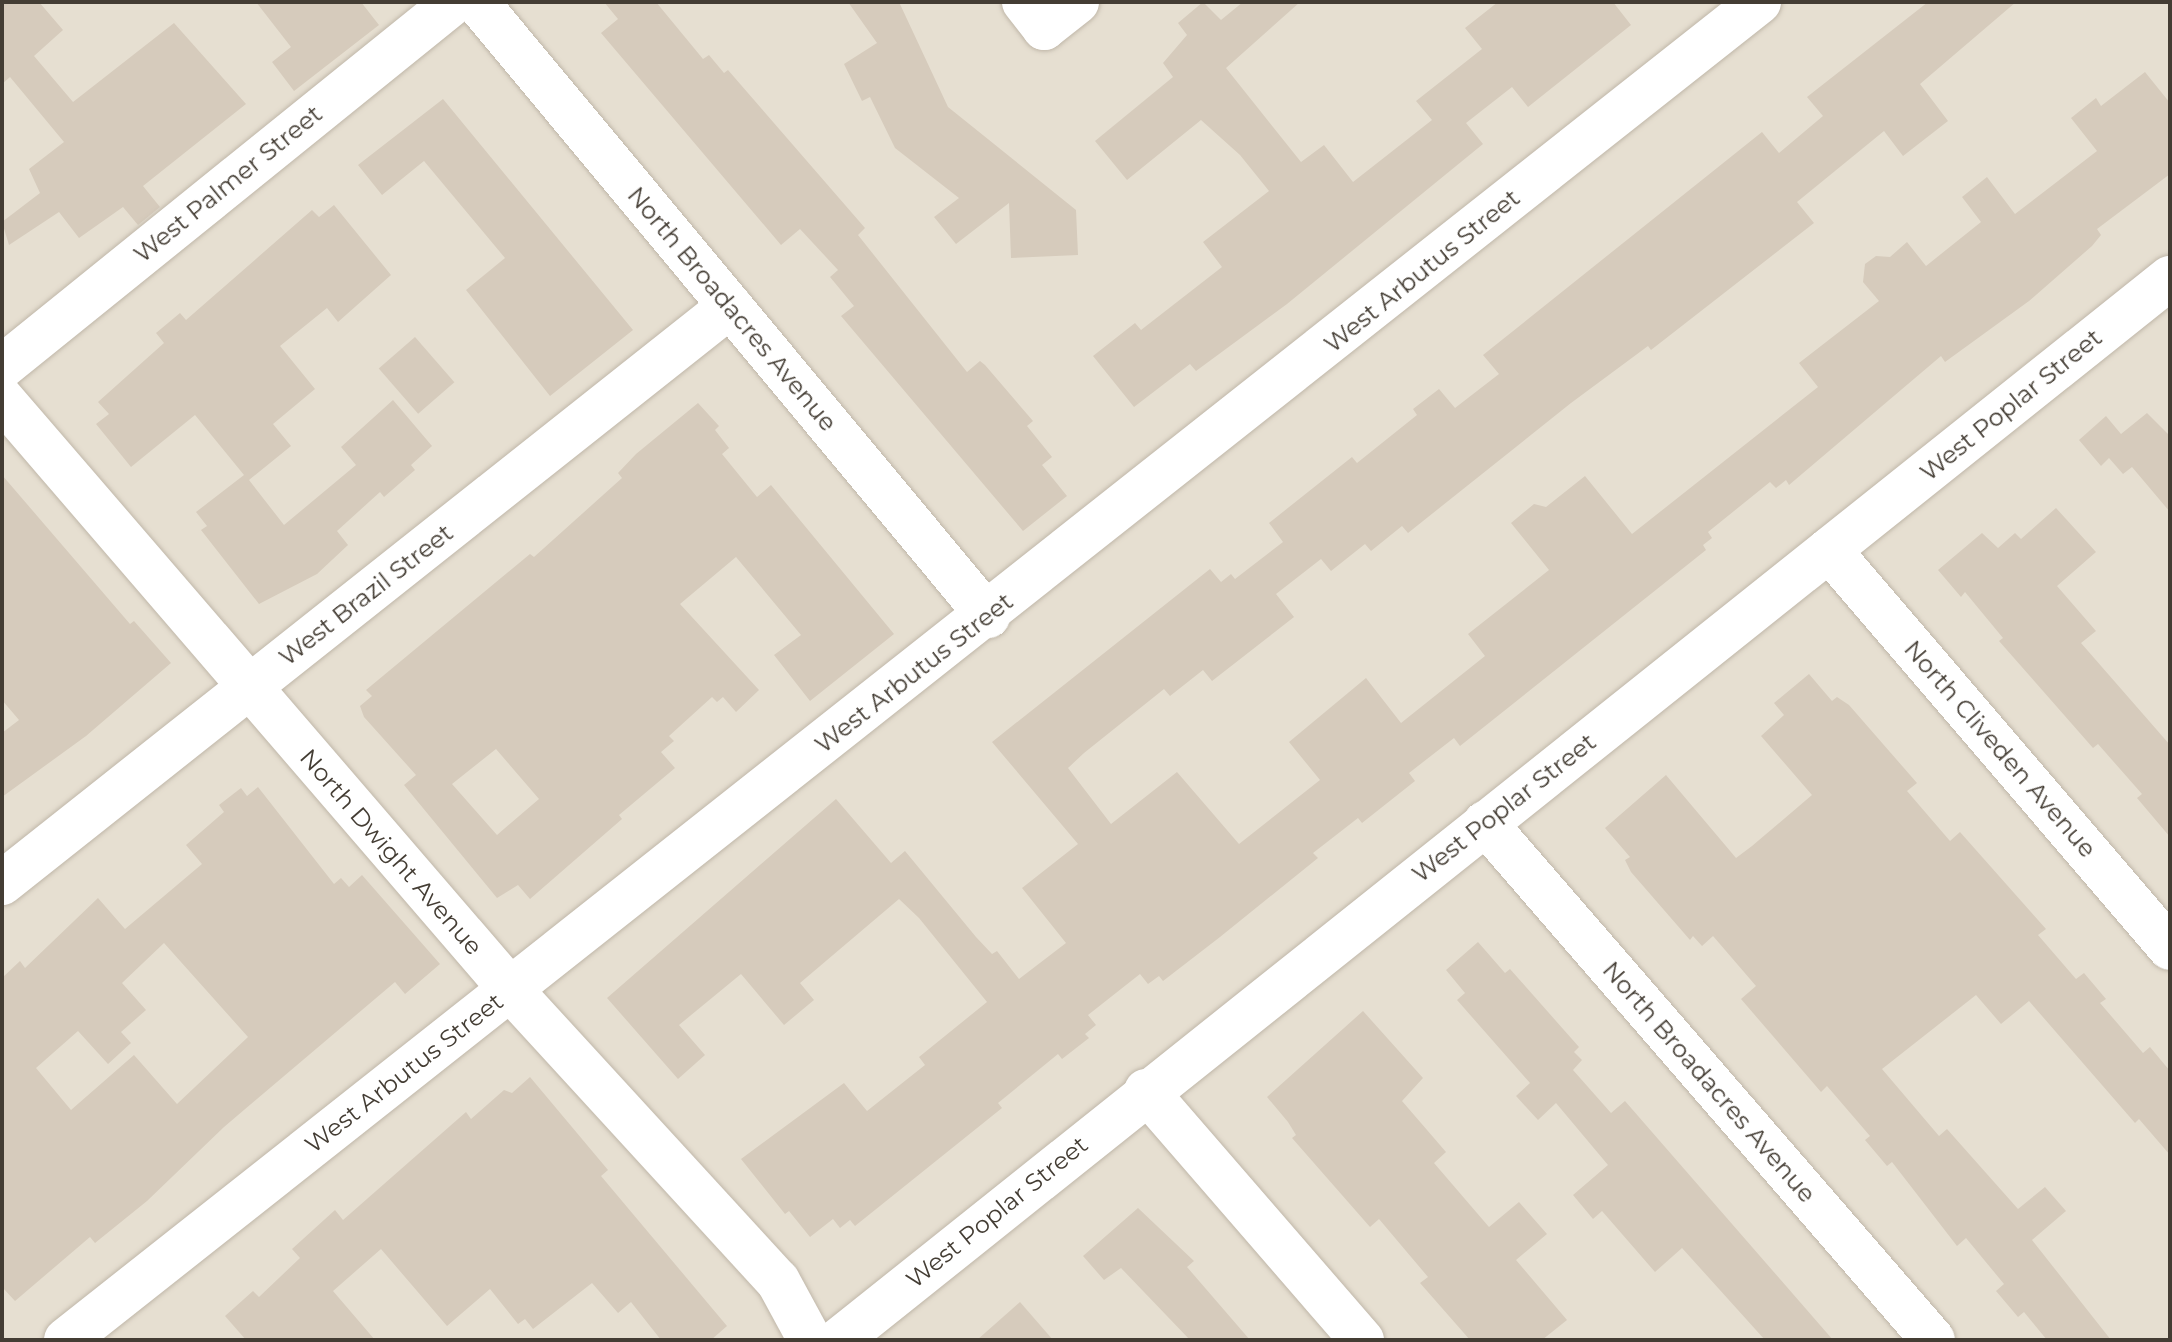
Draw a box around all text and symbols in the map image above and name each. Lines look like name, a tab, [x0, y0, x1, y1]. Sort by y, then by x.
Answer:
street label: West Palmer Street	[128, 99, 328, 269]
street label: North Broadacres Avenue	[621, 181, 843, 437]
street label: West Arbutus Street	[1318, 183, 1526, 359]
street label: West Poplar Street	[1915, 323, 2107, 487]
street label: West Brazil Street	[273, 518, 459, 672]
street label: West Arbutus Street	[809, 587, 1019, 759]
street label: North Cliveden Avenue	[1898, 635, 2102, 863]
street label: West Poplar Street	[1407, 727, 1601, 889]
street label: North Dwight Avenue	[294, 743, 488, 961]
street label: North Broadacres Avenue	[1597, 956, 1821, 1208]
street label: West Arbutus Street	[299, 987, 509, 1159]
street label: West Poplar Street	[901, 1130, 1093, 1294]

